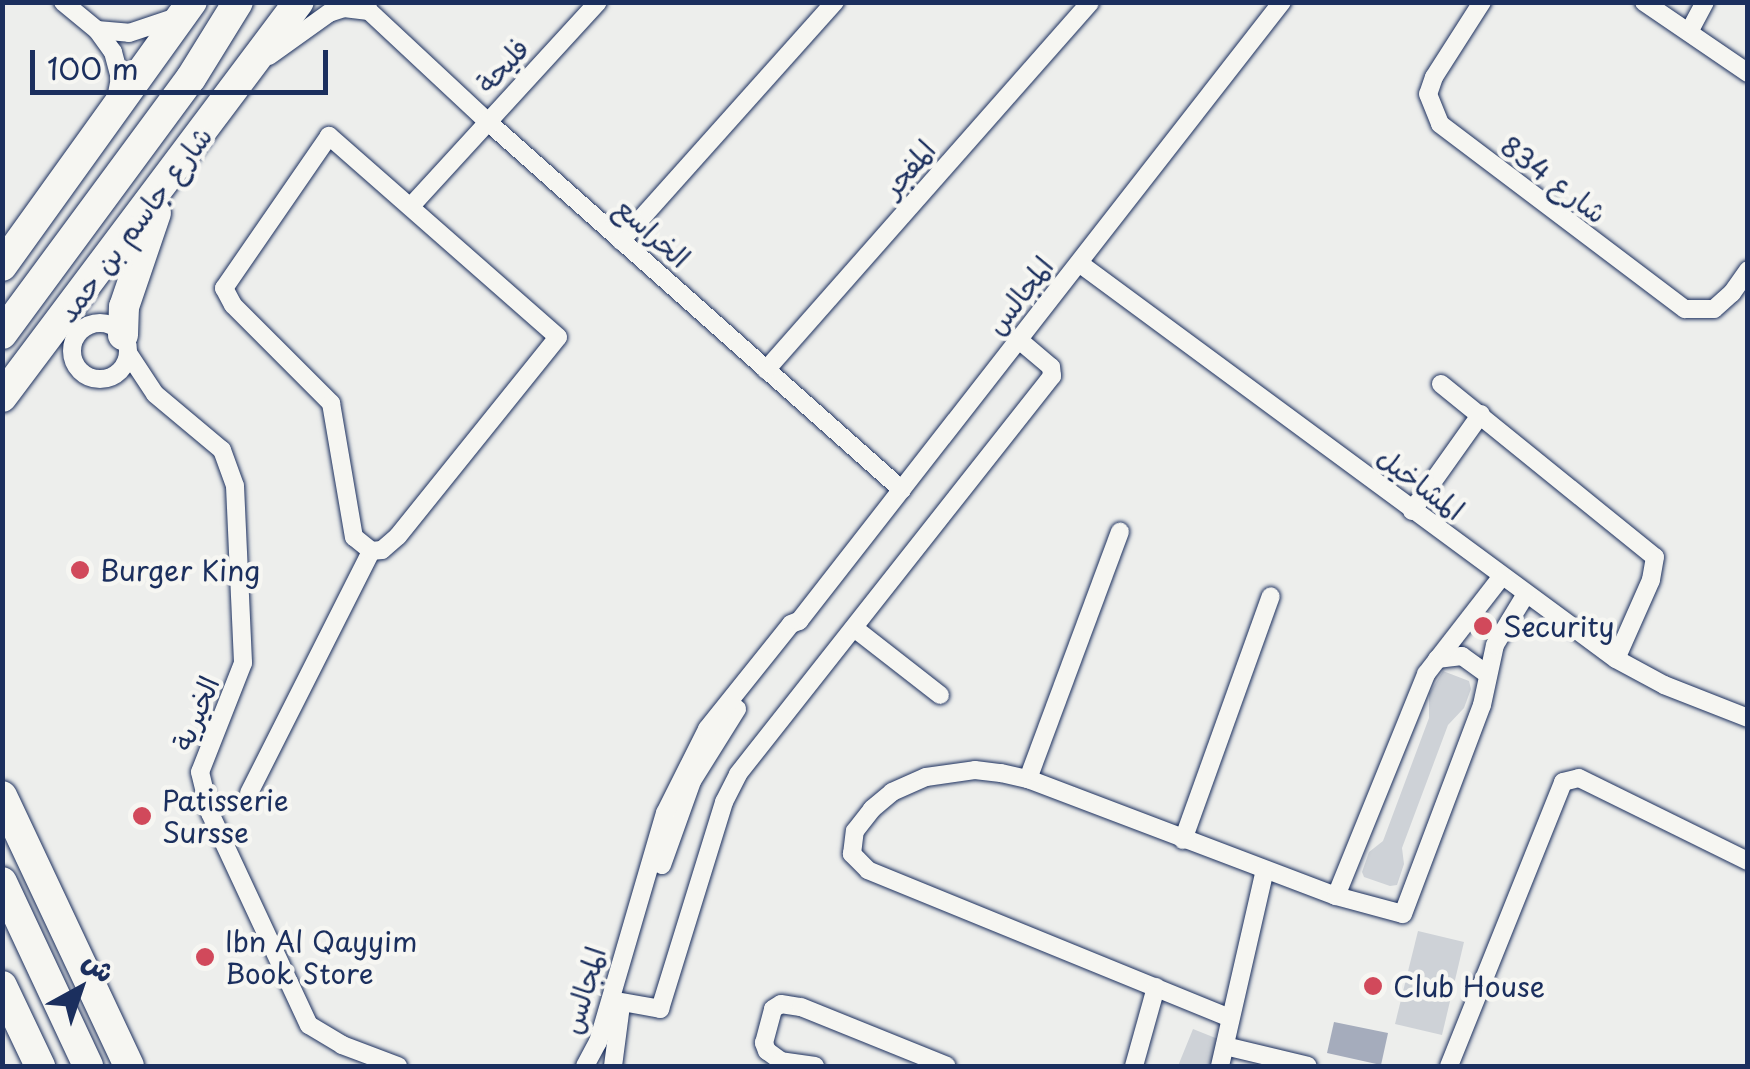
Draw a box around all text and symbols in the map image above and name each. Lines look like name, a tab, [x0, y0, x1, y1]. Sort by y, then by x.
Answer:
scale bar	[35, 30, 332, 92]
street label: فليحة	[468, 31, 536, 99]
text: 100 m	[47, 45, 139, 90]
street label: شارع جاسم بن حمد	[49, 120, 219, 328]
street label: شارع 834	[1494, 128, 1614, 230]
street label: المفجر	[874, 133, 942, 203]
street label: الخراسع	[609, 190, 697, 274]
street label: المجالس	[978, 250, 1060, 340]
street label: المشاخيل	[1371, 439, 1471, 527]
place label: Burger King	[100, 553, 259, 587]
marker: Burger King	[69, 559, 91, 581]
place label: Security	[1503, 609, 1615, 643]
marker: Security	[1472, 615, 1494, 637]
street label: الخيرية	[164, 671, 226, 755]
place label: Patisserie Sursse	[162, 783, 289, 849]
marker: Patisserie Sursse	[131, 805, 153, 827]
place label: Ibn Al Qayyim Book Store	[225, 924, 419, 990]
north arrow	[30, 939, 130, 1039]
text: ش	[74, 939, 125, 992]
street label: المجالس	[554, 942, 612, 1038]
marker: Ibn Al Qayyim Book Store	[194, 946, 216, 968]
place label: Club House	[1393, 969, 1544, 1003]
marker: Club House	[1362, 975, 1384, 997]

